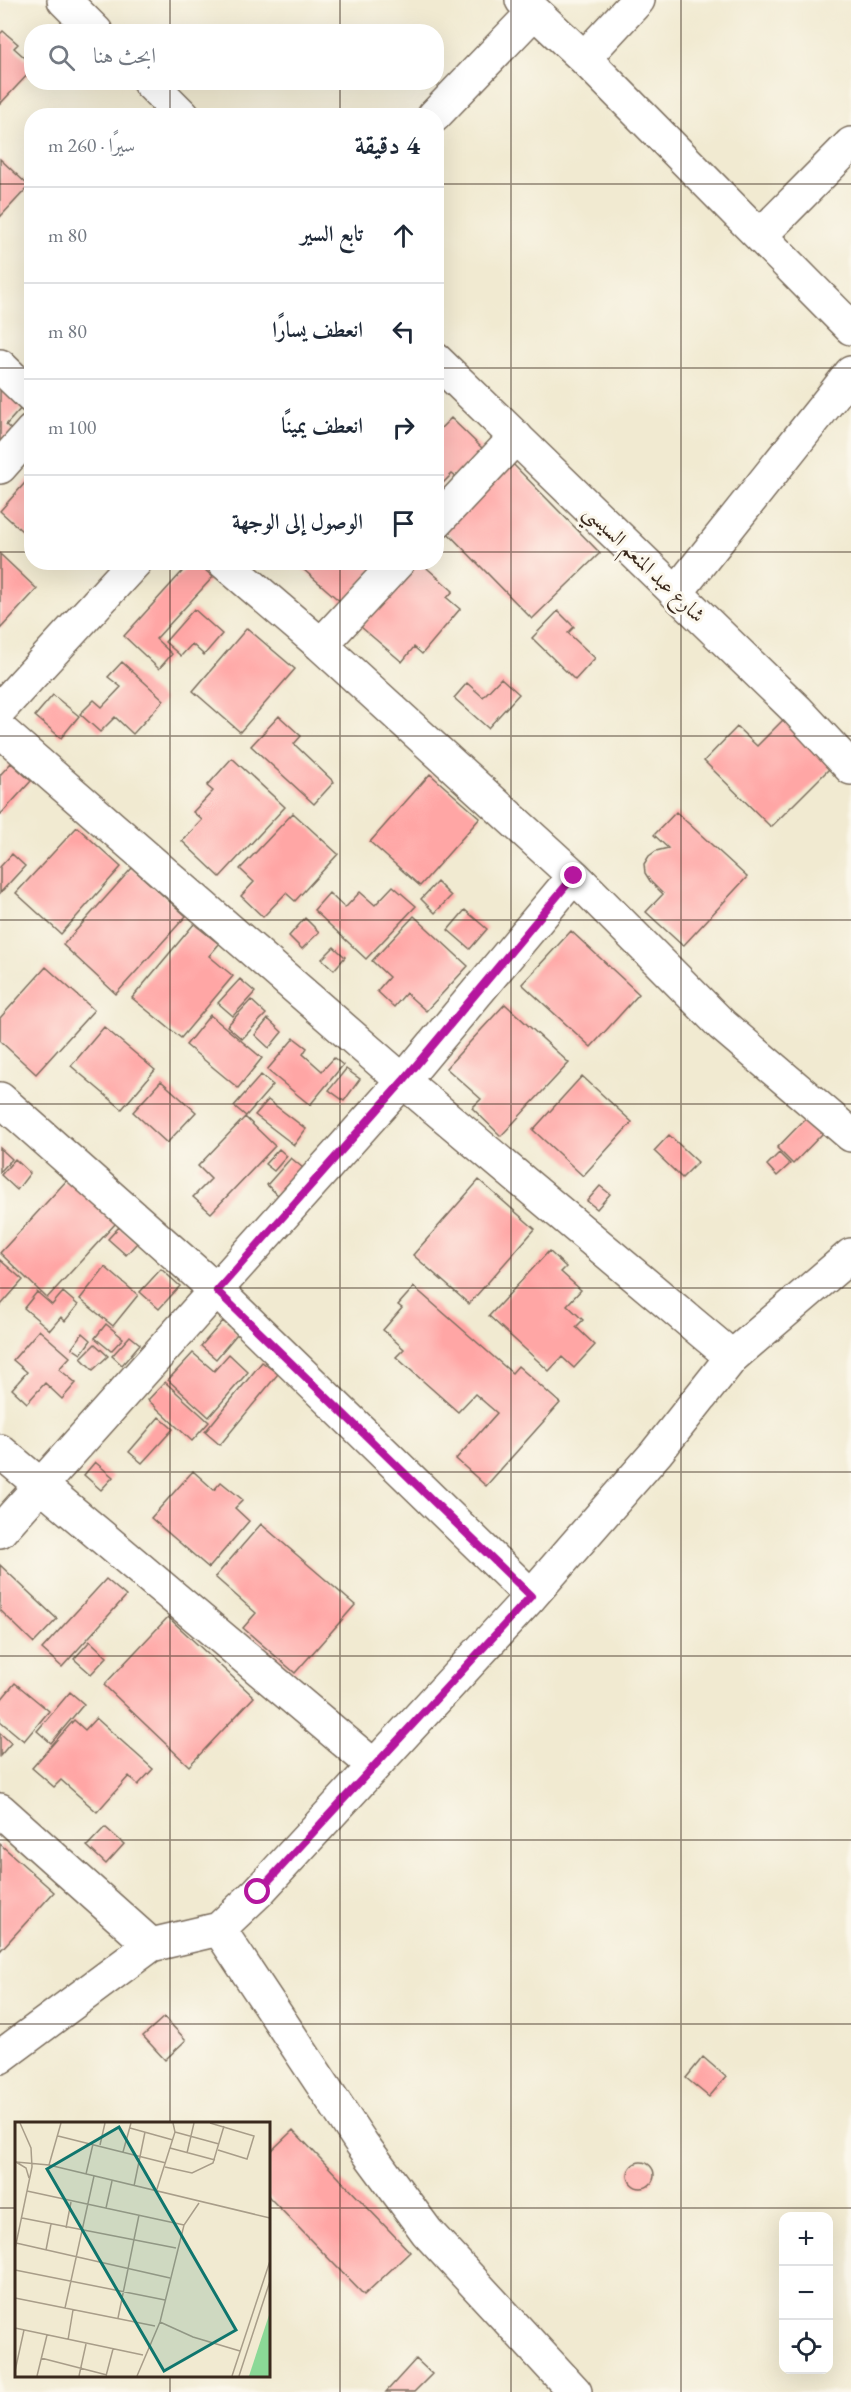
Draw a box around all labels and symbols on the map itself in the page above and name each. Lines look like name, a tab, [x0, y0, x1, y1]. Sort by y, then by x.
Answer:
street label: شارع عبد المنعم السيسي	[574, 498, 711, 633]
route end	[560, 862, 586, 888]
route start	[244, 1878, 270, 1904]
inset map	[15, 2122, 270, 2377]

